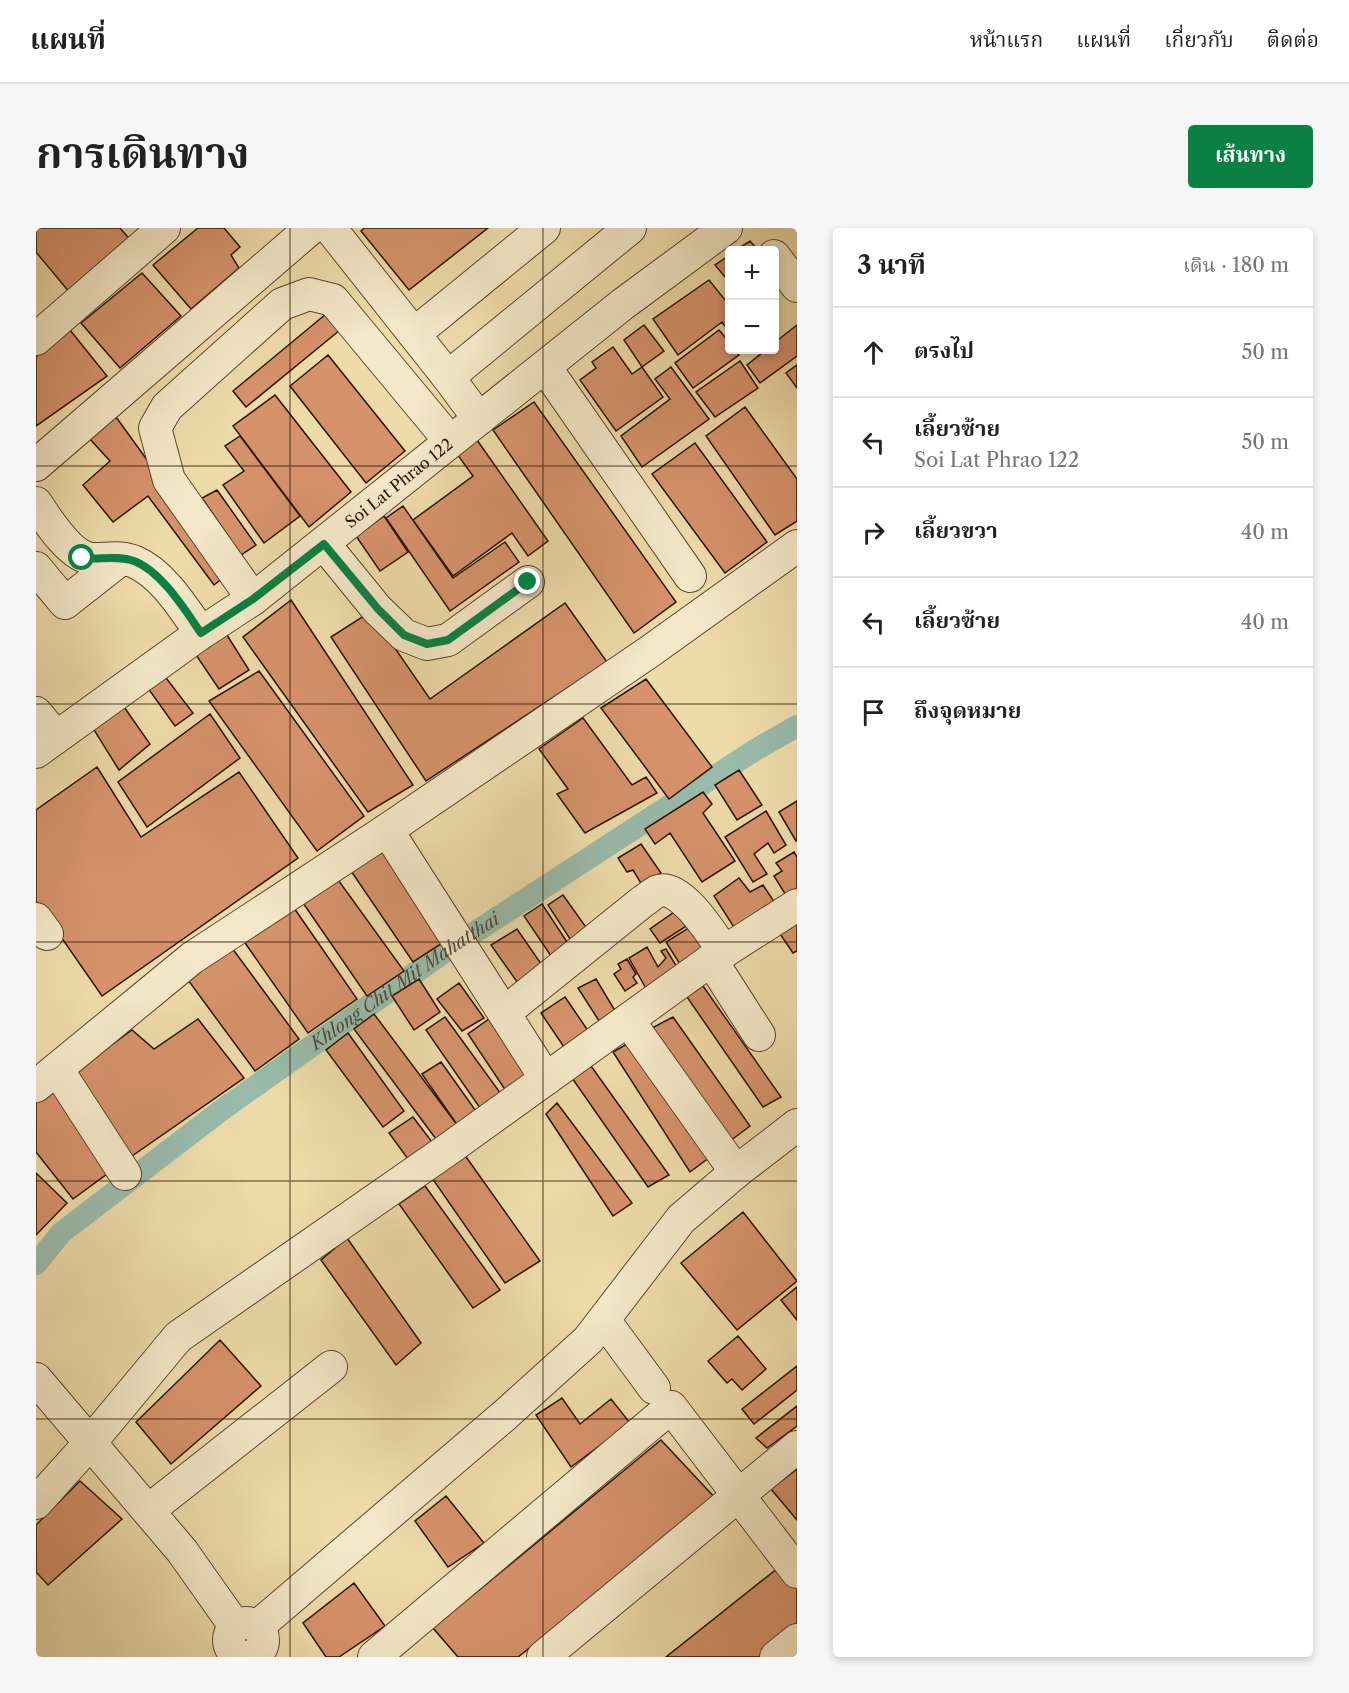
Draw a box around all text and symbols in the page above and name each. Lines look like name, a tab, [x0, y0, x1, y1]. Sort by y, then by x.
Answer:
text: แผนที่	[30, 22, 106, 56]
text: หน้าแรก	[970, 27, 1043, 52]
text: แผนที่	[1076, 27, 1131, 52]
text: เกี่ยวกับ	[1164, 27, 1234, 52]
text: ติดต่อ	[1267, 27, 1319, 52]
button: เส้นทาง	[1188, 125, 1313, 188]
text: การเดินทาง	[36, 127, 249, 179]
map controls	[725, 246, 779, 354]
button: +	[725, 246, 779, 300]
text: 3 นาที	[857, 249, 926, 281]
text: เดิน · 180 m	[1183, 253, 1289, 277]
button: −	[725, 300, 779, 354]
icon: ahead	[857, 336, 890, 369]
text: ตรงไป	[914, 337, 974, 364]
text: 50 m	[1242, 340, 1289, 364]
text: เลี้ยวซ้าย	[914, 415, 1000, 442]
icon: left	[857, 426, 890, 459]
text: 50 m	[1242, 430, 1289, 454]
street label: Soi Lat Phrao 122	[341, 434, 457, 532]
text: Soi Lat Phrao 122	[914, 448, 1079, 472]
icon: right	[857, 516, 890, 549]
text: เลี้ยวขวา	[914, 517, 998, 544]
text: 40 m	[1241, 520, 1289, 544]
route start	[68, 544, 94, 570]
route end	[514, 568, 540, 594]
icon: left	[857, 606, 890, 639]
text: เลี้ยวซ้าย	[914, 607, 1000, 634]
text: 40 m	[1241, 610, 1289, 634]
icon: arrive	[857, 696, 890, 729]
text: ถึงจุดหมาย	[914, 697, 1021, 724]
water label: Khlong Chit Mit Mahatthai	[304, 907, 505, 1056]

